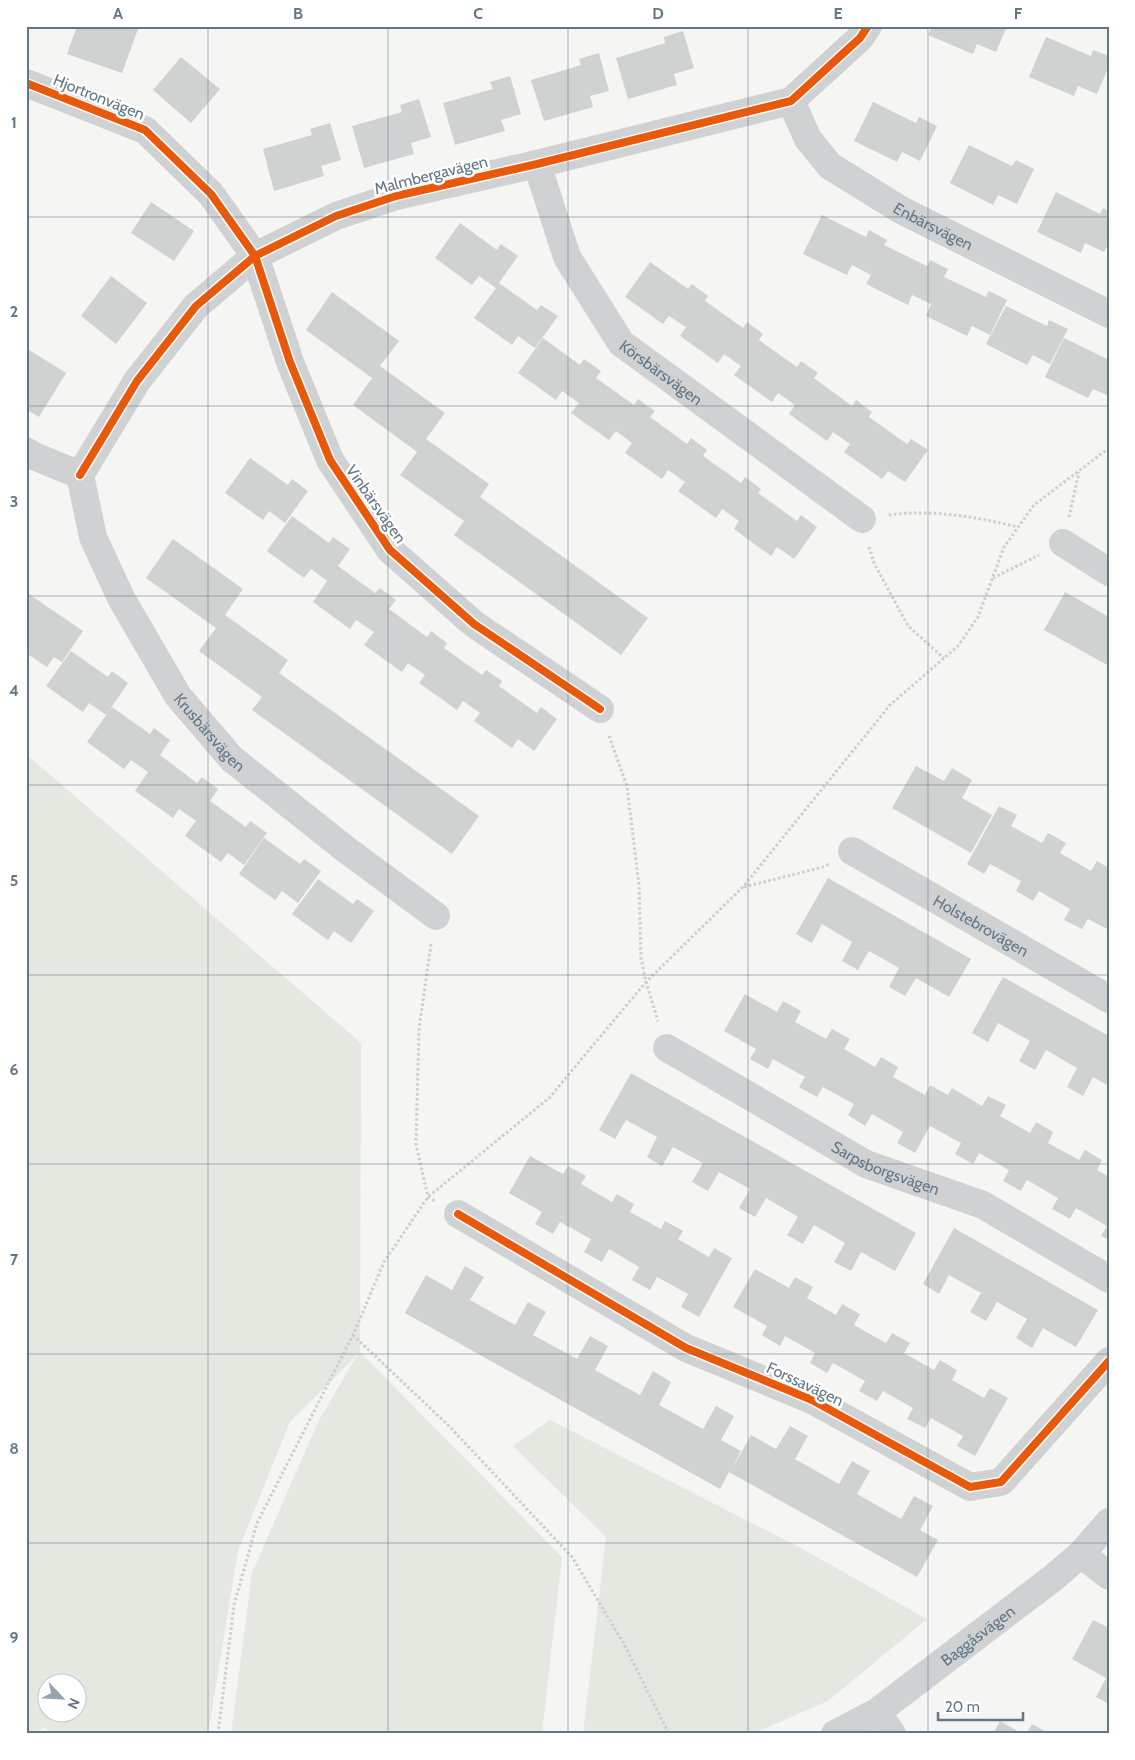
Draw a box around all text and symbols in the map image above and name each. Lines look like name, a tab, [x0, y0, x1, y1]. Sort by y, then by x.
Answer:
text: A	[113, 4, 123, 23]
text: B	[293, 4, 303, 23]
text: C	[473, 4, 483, 23]
text: D	[652, 4, 664, 23]
text: E	[833, 4, 843, 23]
text: F	[1014, 4, 1023, 23]
street label: Hjortronvägen	[51, 70, 147, 124]
text: 1	[11, 113, 17, 132]
street label: Malmbergavägen	[372, 152, 490, 198]
street label: Enbärsvägen	[890, 198, 976, 254]
text: 2	[10, 302, 18, 321]
street label: Körsbärsvägen	[616, 336, 706, 409]
street label: Vinbärsvägen	[342, 461, 410, 547]
text: 3	[10, 492, 18, 511]
text: 4	[9, 681, 19, 700]
street label: Krusbärsvägen	[170, 689, 249, 775]
text: 5	[10, 871, 18, 890]
street label: Holstebrovägen	[930, 890, 1032, 960]
text: 6	[10, 1060, 19, 1079]
street label: Sarpsborgsvägen	[828, 1137, 942, 1199]
text: 7	[10, 1250, 19, 1269]
street label: Forssavägen	[763, 1358, 847, 1410]
text: 8	[9, 1439, 19, 1458]
street label: Baggåsvägen	[937, 1601, 1019, 1670]
text: 9	[10, 1628, 19, 1647]
north arrow	[38, 1672, 88, 1722]
scale bar	[938, 1690, 1022, 1722]
text: N	[64, 1695, 84, 1712]
text: 20 m	[945, 1698, 980, 1716]

